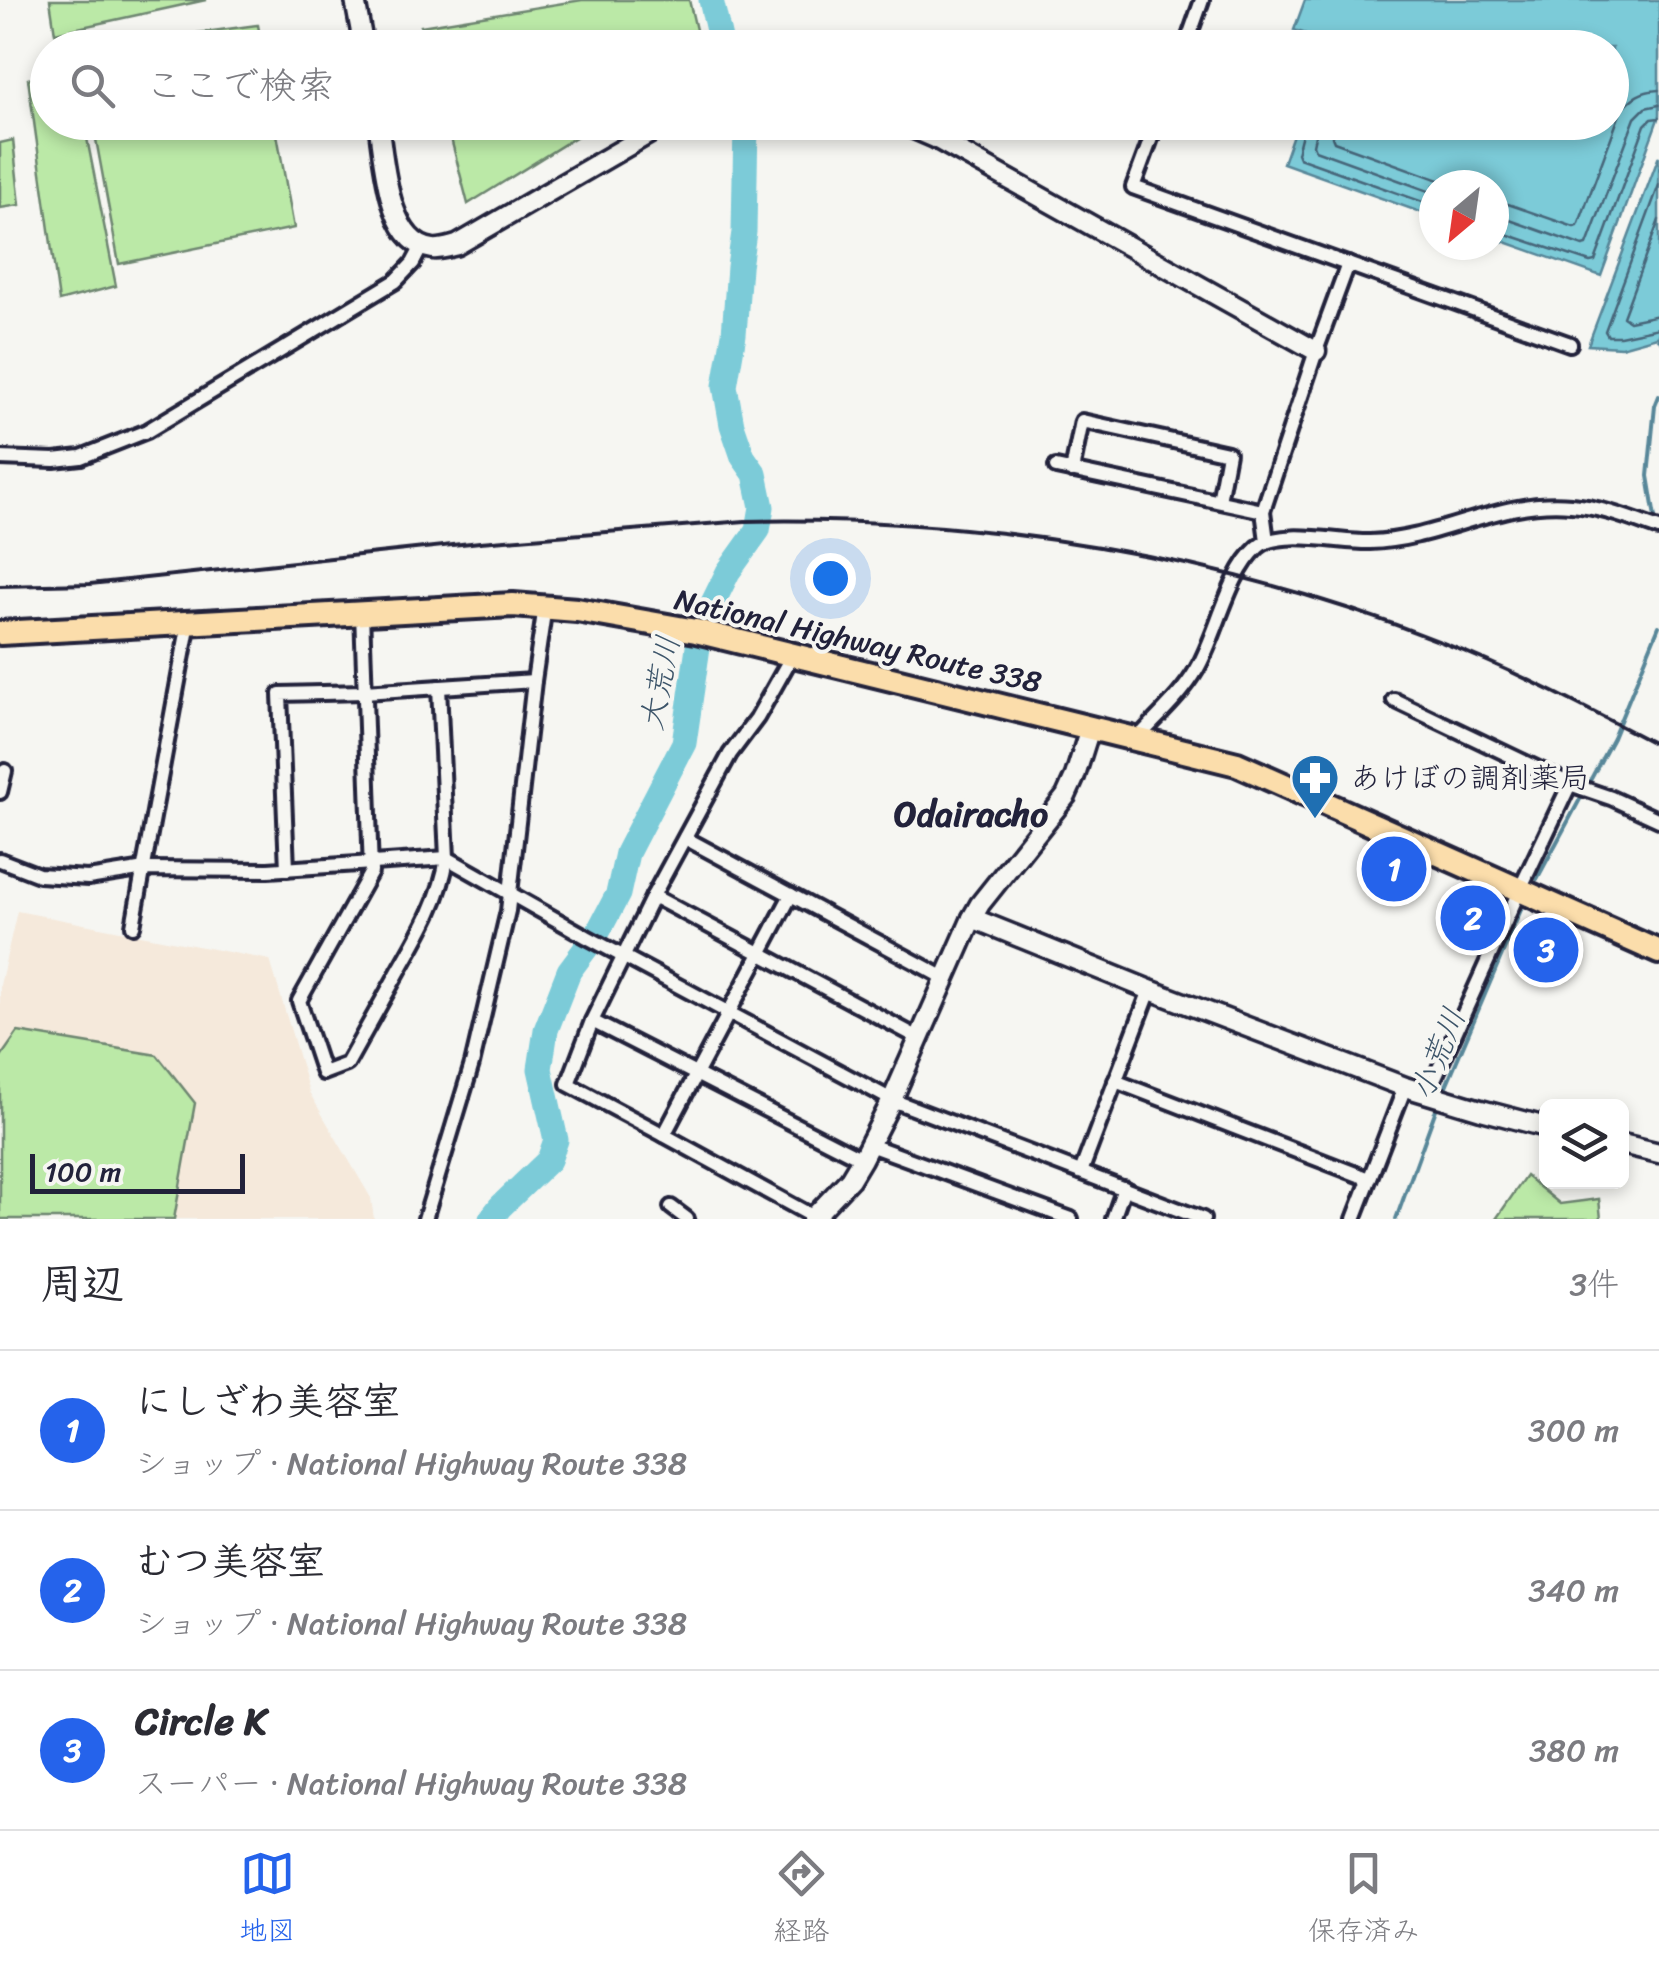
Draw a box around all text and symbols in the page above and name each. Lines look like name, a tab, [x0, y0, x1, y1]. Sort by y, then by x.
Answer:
search box	[30, 30, 1629, 140]
text: ここで検索	[145, 52, 335, 119]
icon: search	[65, 58, 120, 113]
north arrow	[1419, 170, 1509, 260]
your location	[805, 553, 856, 604]
street label: National Highway Route 338	[669, 572, 1047, 710]
water label: 大荒川	[623, 630, 697, 736]
place label: あけぼの調剤薬局	[1350, 751, 1590, 805]
pharmacy icon: あけぼの調剤薬局	[1289, 752, 1341, 820]
district label: Odairacho	[894, 783, 1048, 845]
pin: 1	[1362, 832, 1426, 906]
pin: 2	[1440, 880, 1506, 956]
pin: 3	[1514, 912, 1578, 988]
water label: 小荒川	[1394, 999, 1482, 1109]
map controls	[1539, 1099, 1629, 1189]
button: layers	[1539, 1099, 1629, 1189]
text: 100 m	[45, 1147, 121, 1196]
scale bar	[30, 1149, 245, 1194]
text: 周辺	[40, 1247, 124, 1321]
text: 3件	[1569, 1256, 1619, 1313]
text: にしざわ美容室	[135, 1368, 400, 1435]
text: 1	[66, 1402, 79, 1459]
text: 300 m	[1528, 1402, 1619, 1459]
text: ショップ · National Highway Route 338	[135, 1435, 687, 1492]
text: むつ美容室	[135, 1528, 325, 1595]
text: 2	[63, 1562, 82, 1619]
text: 340 m	[1528, 1562, 1619, 1619]
text: ショップ · National Highway Route 338	[135, 1595, 687, 1652]
text: Circle K	[135, 1688, 267, 1755]
text: 3	[64, 1722, 81, 1779]
text: 380 m	[1529, 1722, 1619, 1779]
text: スーパー · National Highway Route 338	[135, 1755, 687, 1812]
tab: 地図	[239, 1846, 295, 1955]
tab: 経路	[773, 1846, 830, 1955]
tab: 保存済み	[1308, 1846, 1420, 1955]

